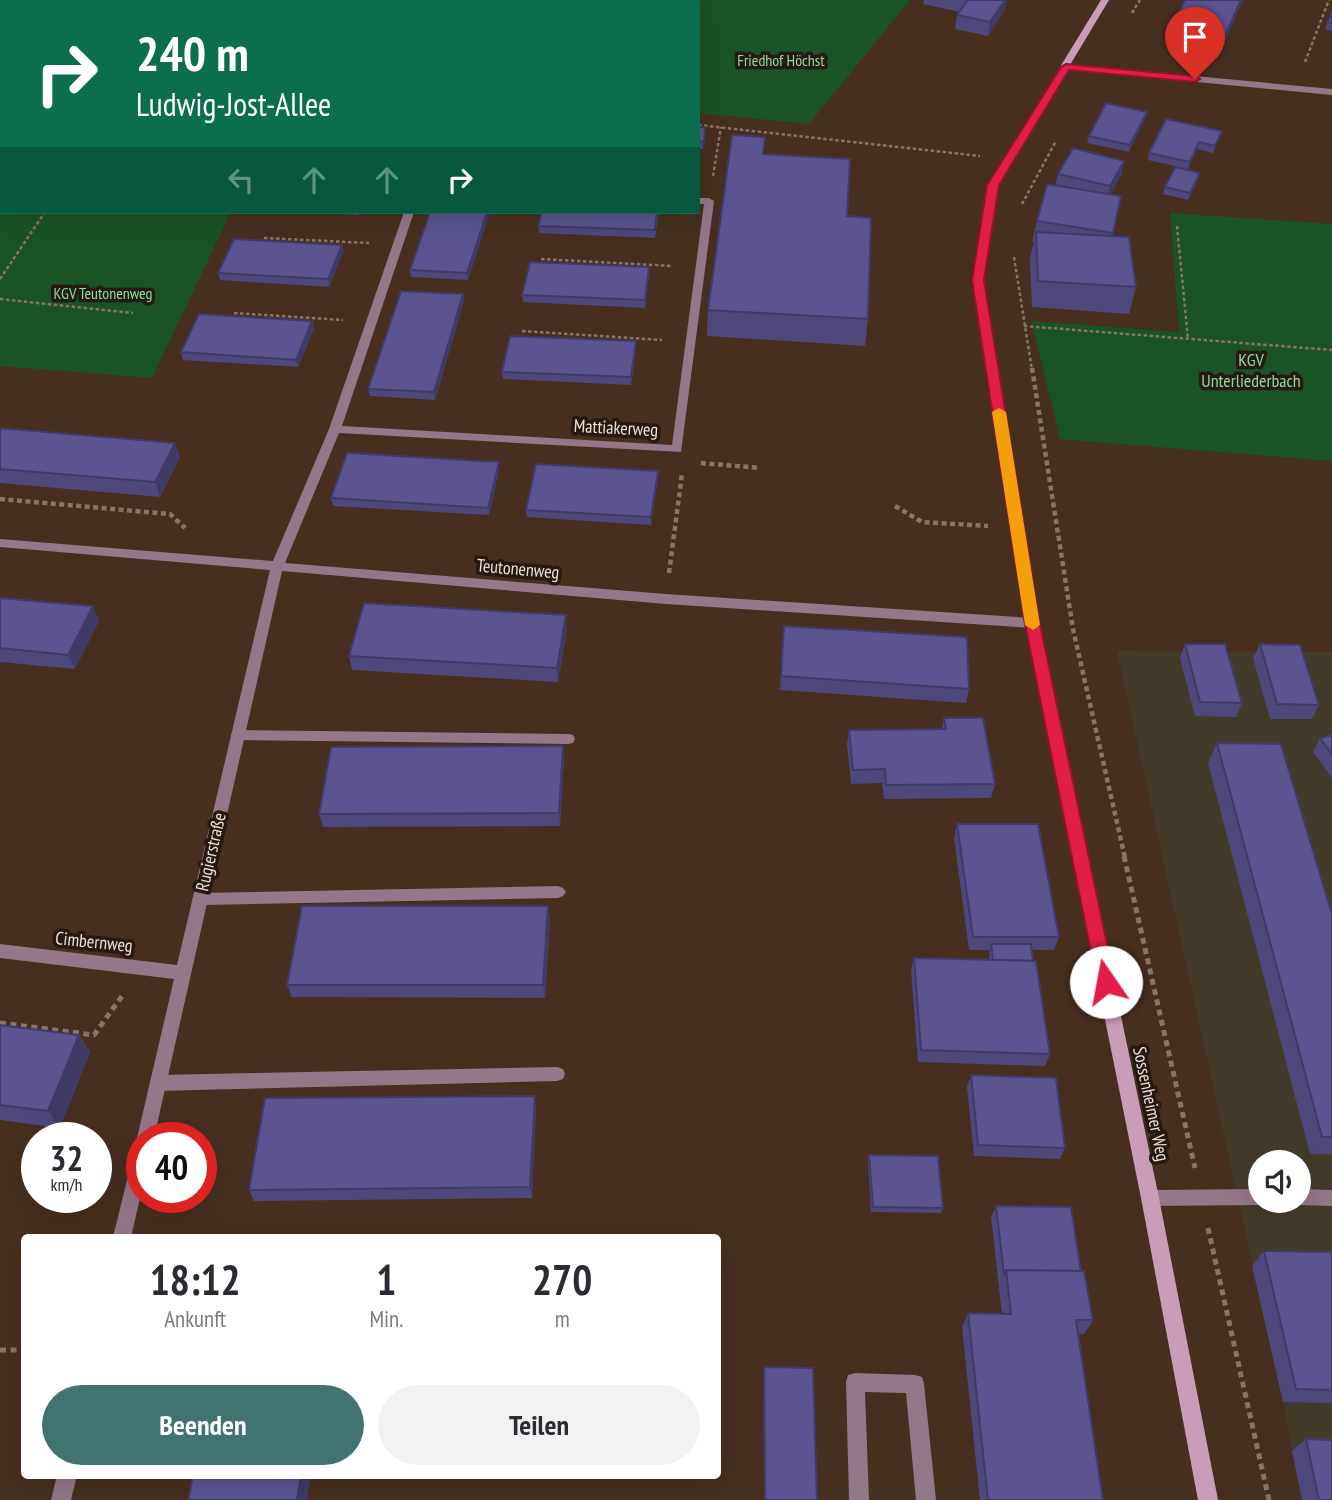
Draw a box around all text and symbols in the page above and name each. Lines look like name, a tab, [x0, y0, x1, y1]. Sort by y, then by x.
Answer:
pin	[1165, 7, 1225, 79]
icon: arrive	[1176, 18, 1214, 56]
text: 240 m	[136, 21, 249, 85]
icon: right	[21, 28, 112, 119]
park label: Friedhof Höchst	[737, 50, 825, 70]
text: Ludwig-Jost-Allee	[136, 83, 331, 125]
icon: left	[222, 161, 260, 199]
icon: ahead	[295, 161, 333, 199]
icon: ahead	[368, 161, 406, 199]
icon: right	[441, 161, 479, 199]
park label: KGV Teutonenweg	[53, 283, 153, 303]
park label: KGV Unterliederbach	[1201, 348, 1301, 392]
street label: Mattiakerweg	[573, 414, 659, 441]
street label: Teutonenweg	[476, 553, 560, 584]
street label: Rugierstraße	[190, 810, 231, 893]
street label: Cimbernweg	[54, 926, 134, 957]
position arrow	[1069, 945, 1143, 1019]
street label: Sossenheimer Weg	[1128, 1045, 1175, 1163]
speed limit sign: 40	[126, 1122, 217, 1213]
text: 32	[50, 1135, 83, 1181]
map controls	[1248, 1150, 1311, 1213]
button: sound	[1248, 1150, 1311, 1213]
text: km/h	[51, 1173, 82, 1196]
text: 18:12	[150, 1252, 241, 1307]
text: 1	[376, 1252, 396, 1307]
text: 270	[532, 1252, 592, 1307]
text: Ankunft	[164, 1304, 226, 1333]
text: Min.	[369, 1304, 403, 1333]
text: m	[555, 1304, 570, 1333]
button: Beenden	[42, 1385, 364, 1465]
button: Teilen	[378, 1385, 700, 1465]

